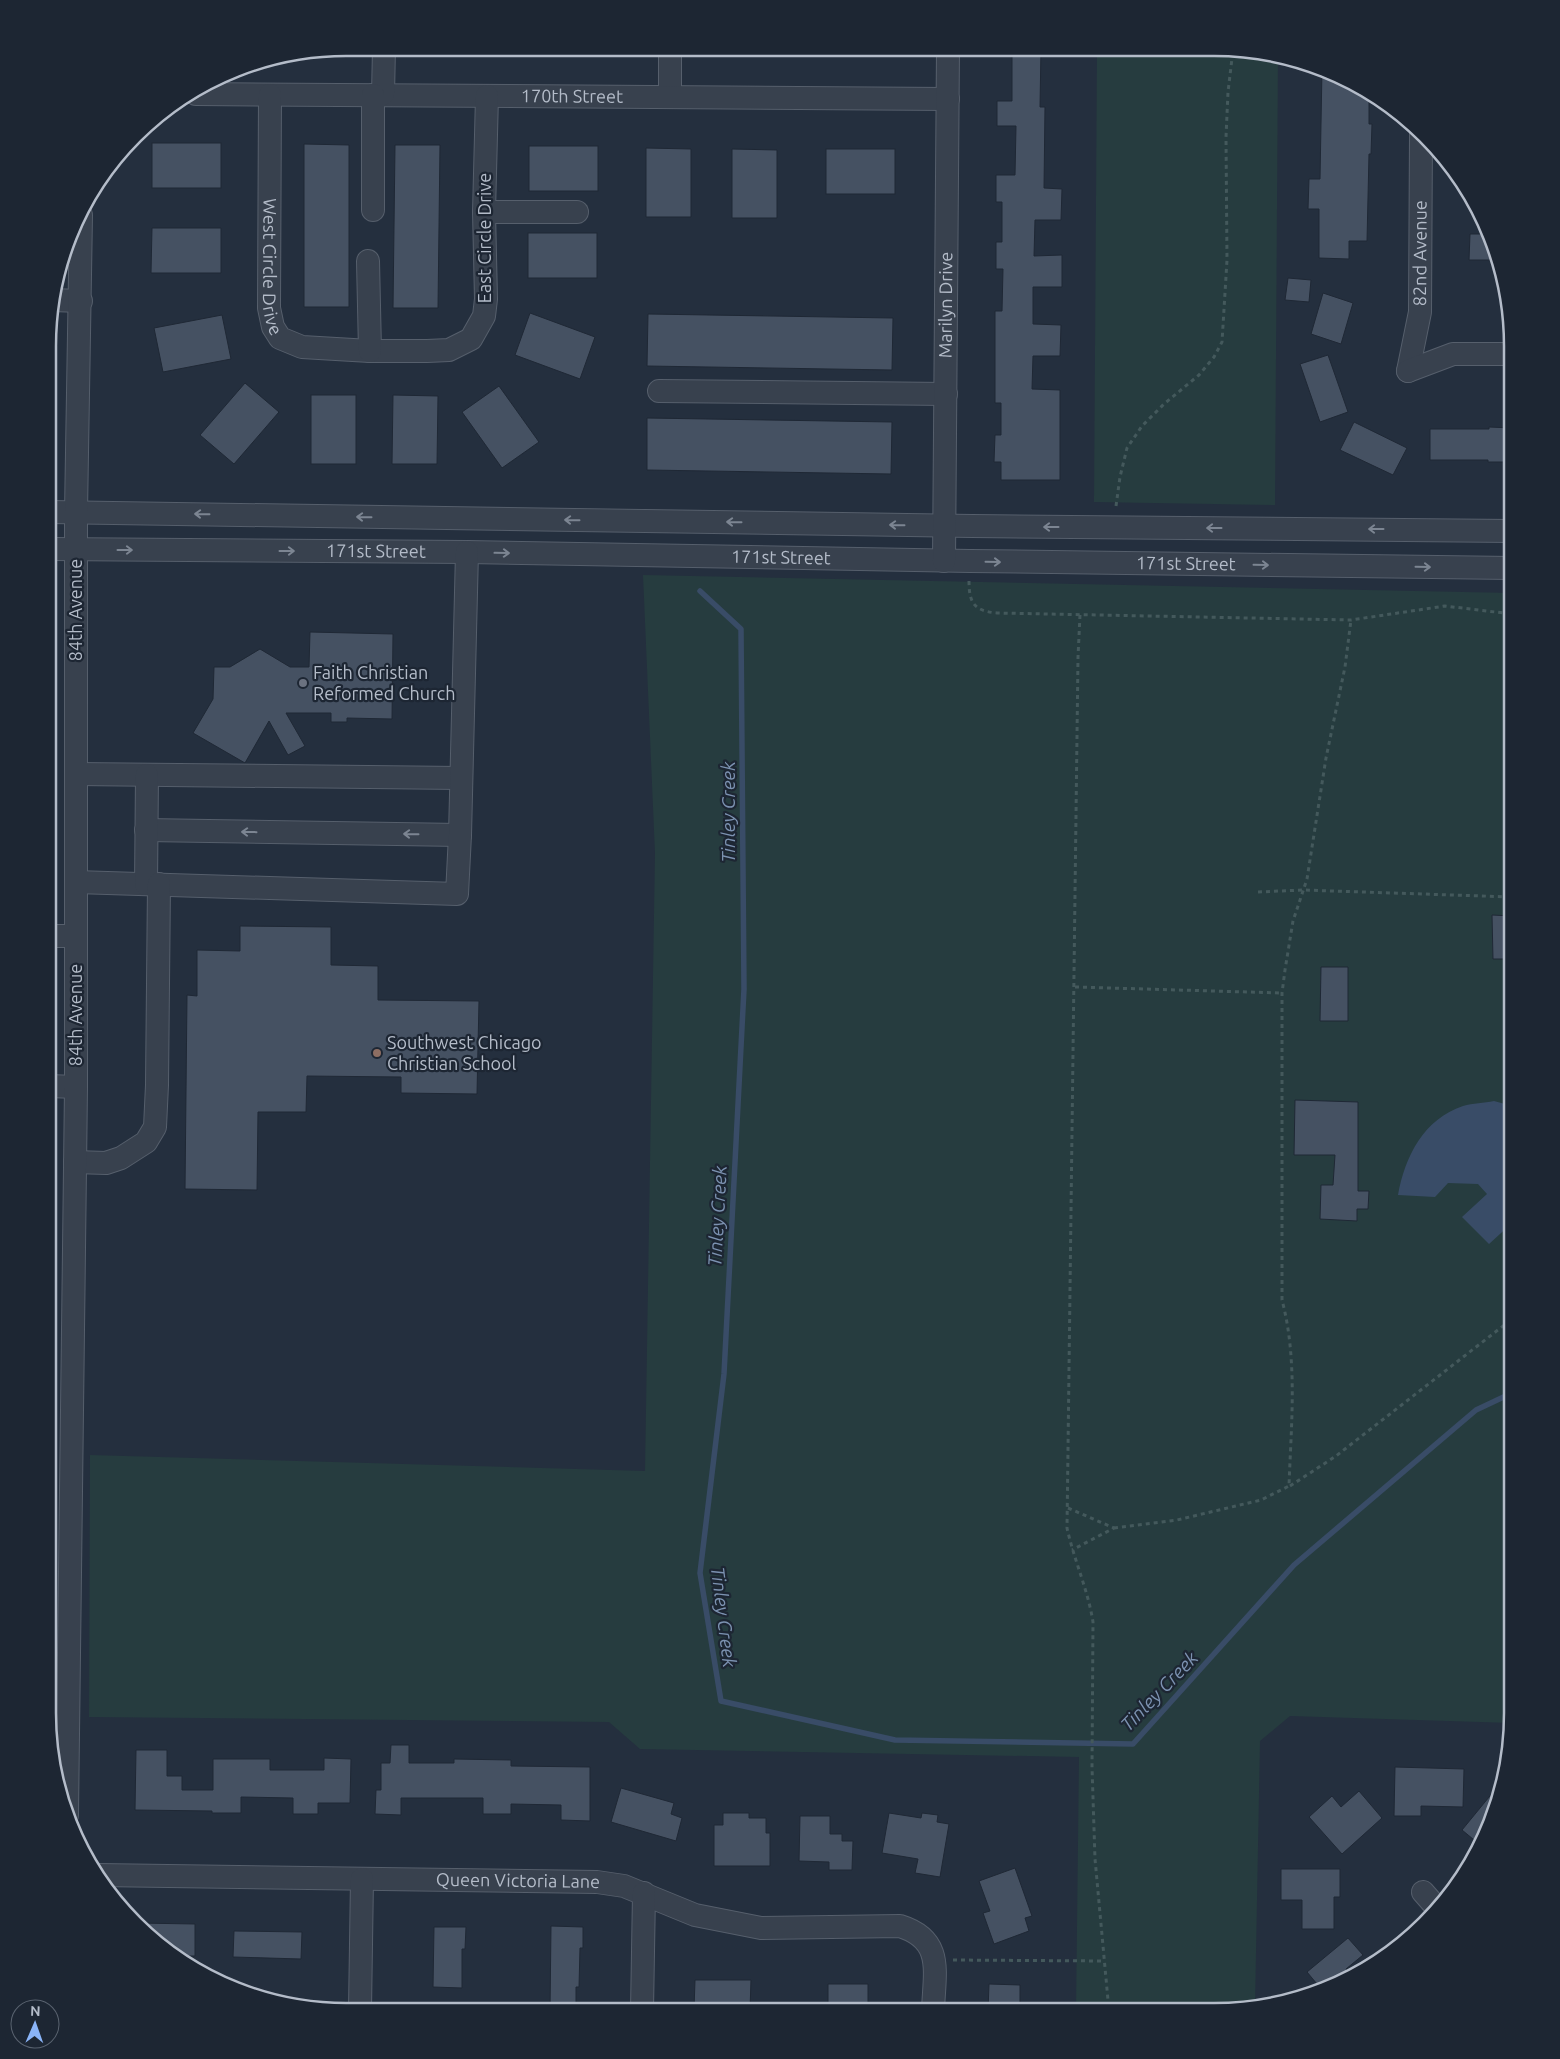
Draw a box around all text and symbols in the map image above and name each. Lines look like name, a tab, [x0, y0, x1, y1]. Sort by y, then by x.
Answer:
street label: 170th Street	[521, 85, 623, 106]
street label: East Circle Drive	[474, 173, 494, 303]
street label: West Circle Drive	[260, 198, 287, 339]
street label: 82nd Avenue	[1409, 200, 1430, 306]
street label: Marilyn Drive	[935, 252, 955, 358]
one-way arrow	[194, 509, 210, 519]
one-way arrow	[357, 512, 373, 522]
one-way arrow	[564, 515, 580, 525]
one-way arrow	[727, 518, 743, 527]
one-way arrow	[889, 520, 906, 530]
one-way arrow	[1043, 522, 1060, 532]
one-way arrow	[1206, 523, 1222, 533]
one-way arrow	[1368, 524, 1384, 534]
street label: 171st Street	[326, 540, 426, 561]
one-way arrow	[116, 545, 132, 555]
one-way arrow	[278, 546, 295, 556]
street label: 171st Street	[731, 546, 831, 568]
one-way arrow	[494, 548, 510, 558]
street label: 171st Street	[1136, 552, 1236, 573]
one-way arrow	[984, 557, 1001, 567]
street label: 84th Avenue	[65, 559, 85, 661]
one-way arrow	[1252, 560, 1268, 570]
one-way arrow	[1414, 562, 1431, 572]
place label: Faith Christian Reformed Church	[313, 662, 455, 703]
marker: Faith Christian Reformed Church	[297, 677, 309, 689]
water label: Tinley Creek	[717, 761, 739, 863]
one-way arrow	[241, 827, 258, 837]
one-way arrow	[404, 830, 420, 839]
street label: 84th Avenue	[65, 964, 85, 1066]
place label: Southwest Chicago Christian School	[387, 1032, 542, 1073]
marker: Southwest Chicago Christian School	[371, 1047, 383, 1059]
water label: Tinley Creek	[703, 1164, 731, 1267]
water label: Tinley Creek	[707, 1565, 741, 1669]
water label: Tinley Creek	[1116, 1647, 1202, 1735]
street label: Queen Victoria Lane	[436, 1869, 600, 1891]
north arrow	[10, 1999, 60, 2049]
text: N	[30, 2003, 41, 2019]

